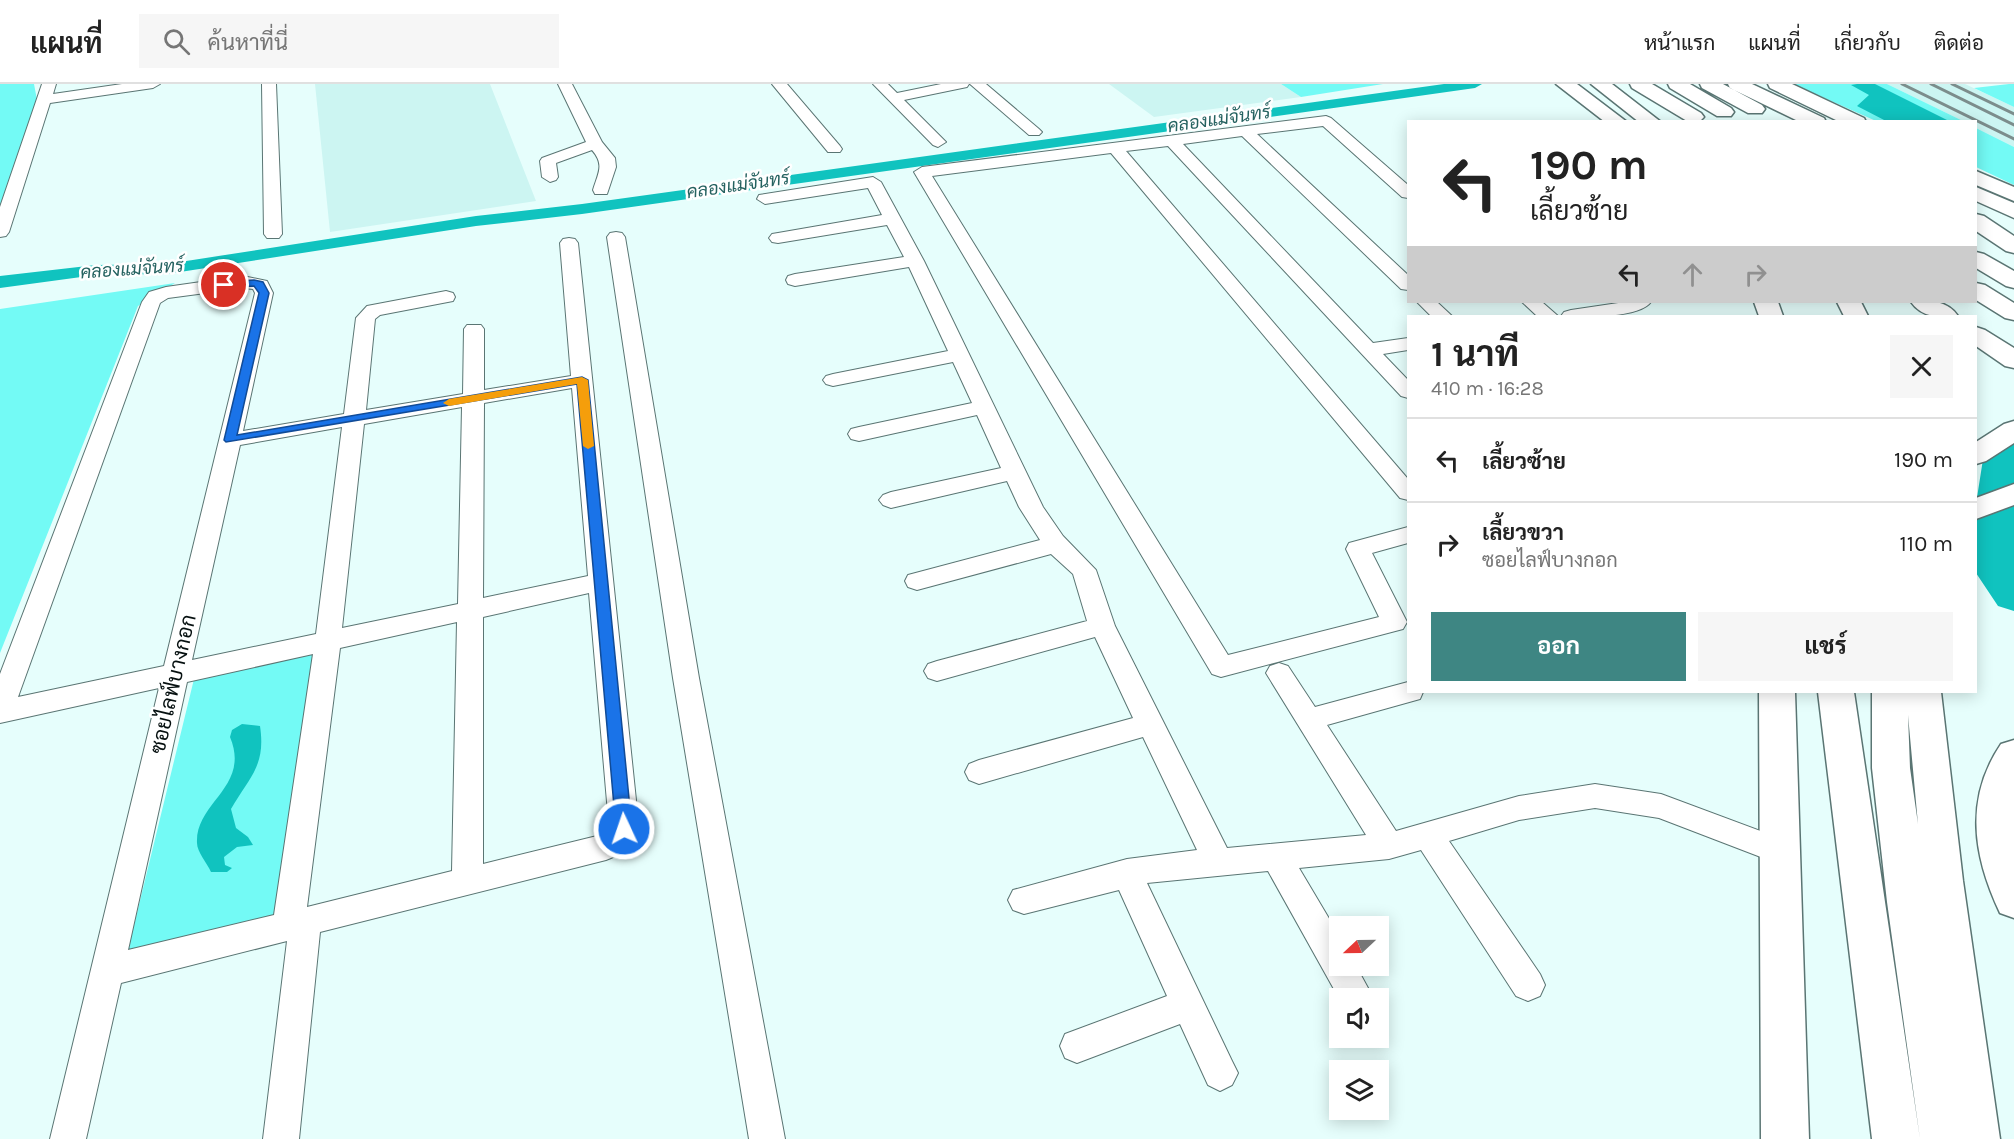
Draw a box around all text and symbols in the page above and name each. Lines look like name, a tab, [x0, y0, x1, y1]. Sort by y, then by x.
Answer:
search box	[139, 14, 559, 68]
icon: search	[160, 25, 193, 58]
text: แผนที่	[30, 27, 103, 60]
text: ค้นหาที่นี่	[208, 30, 288, 56]
text: หน้าแรก	[1644, 31, 1715, 55]
text: แผนที่	[1748, 31, 1801, 55]
text: เกี่ยวกับ	[1834, 31, 1901, 55]
text: ติดต่อ	[1934, 31, 1984, 55]
water label: คลองแม่จันทร์	[1166, 99, 1275, 137]
text: 190 m	[1530, 140, 1648, 190]
icon: left	[1431, 144, 1509, 222]
water label: คลองแม่จันทร์	[685, 165, 794, 203]
text: เลี้ยวซ้าย	[1530, 195, 1628, 227]
water label: คลองแม่จันทร์	[79, 252, 187, 284]
icon: left	[1613, 258, 1646, 291]
icon: ahead	[1676, 258, 1709, 291]
icon: right	[1739, 258, 1772, 291]
pin	[198, 259, 249, 310]
icon: arrive	[207, 268, 240, 301]
text: 1 นาที	[1431, 333, 1519, 375]
button: close	[1890, 335, 1953, 398]
text: 410 m · 16:28	[1431, 377, 1544, 400]
icon: left	[1431, 444, 1464, 477]
text: 190 m	[1894, 447, 1953, 473]
text: เลี้ยวซ้าย	[1482, 449, 1566, 475]
text: เลี้ยวขวา	[1482, 520, 1564, 546]
icon: right	[1431, 528, 1464, 561]
text: 110 m	[1900, 531, 1953, 557]
text: ซอยไลฟ์บางกอก	[1482, 549, 1618, 572]
street label: ซอยไลฟ์บางกอก	[142, 611, 201, 756]
button: ออก	[1431, 612, 1686, 681]
button: แชร์	[1698, 612, 1953, 681]
position arrow	[592, 797, 656, 861]
north arrow	[1329, 916, 1389, 976]
map controls	[1329, 916, 1389, 1120]
button: sound	[1329, 988, 1389, 1048]
button: layers	[1329, 1060, 1389, 1120]

